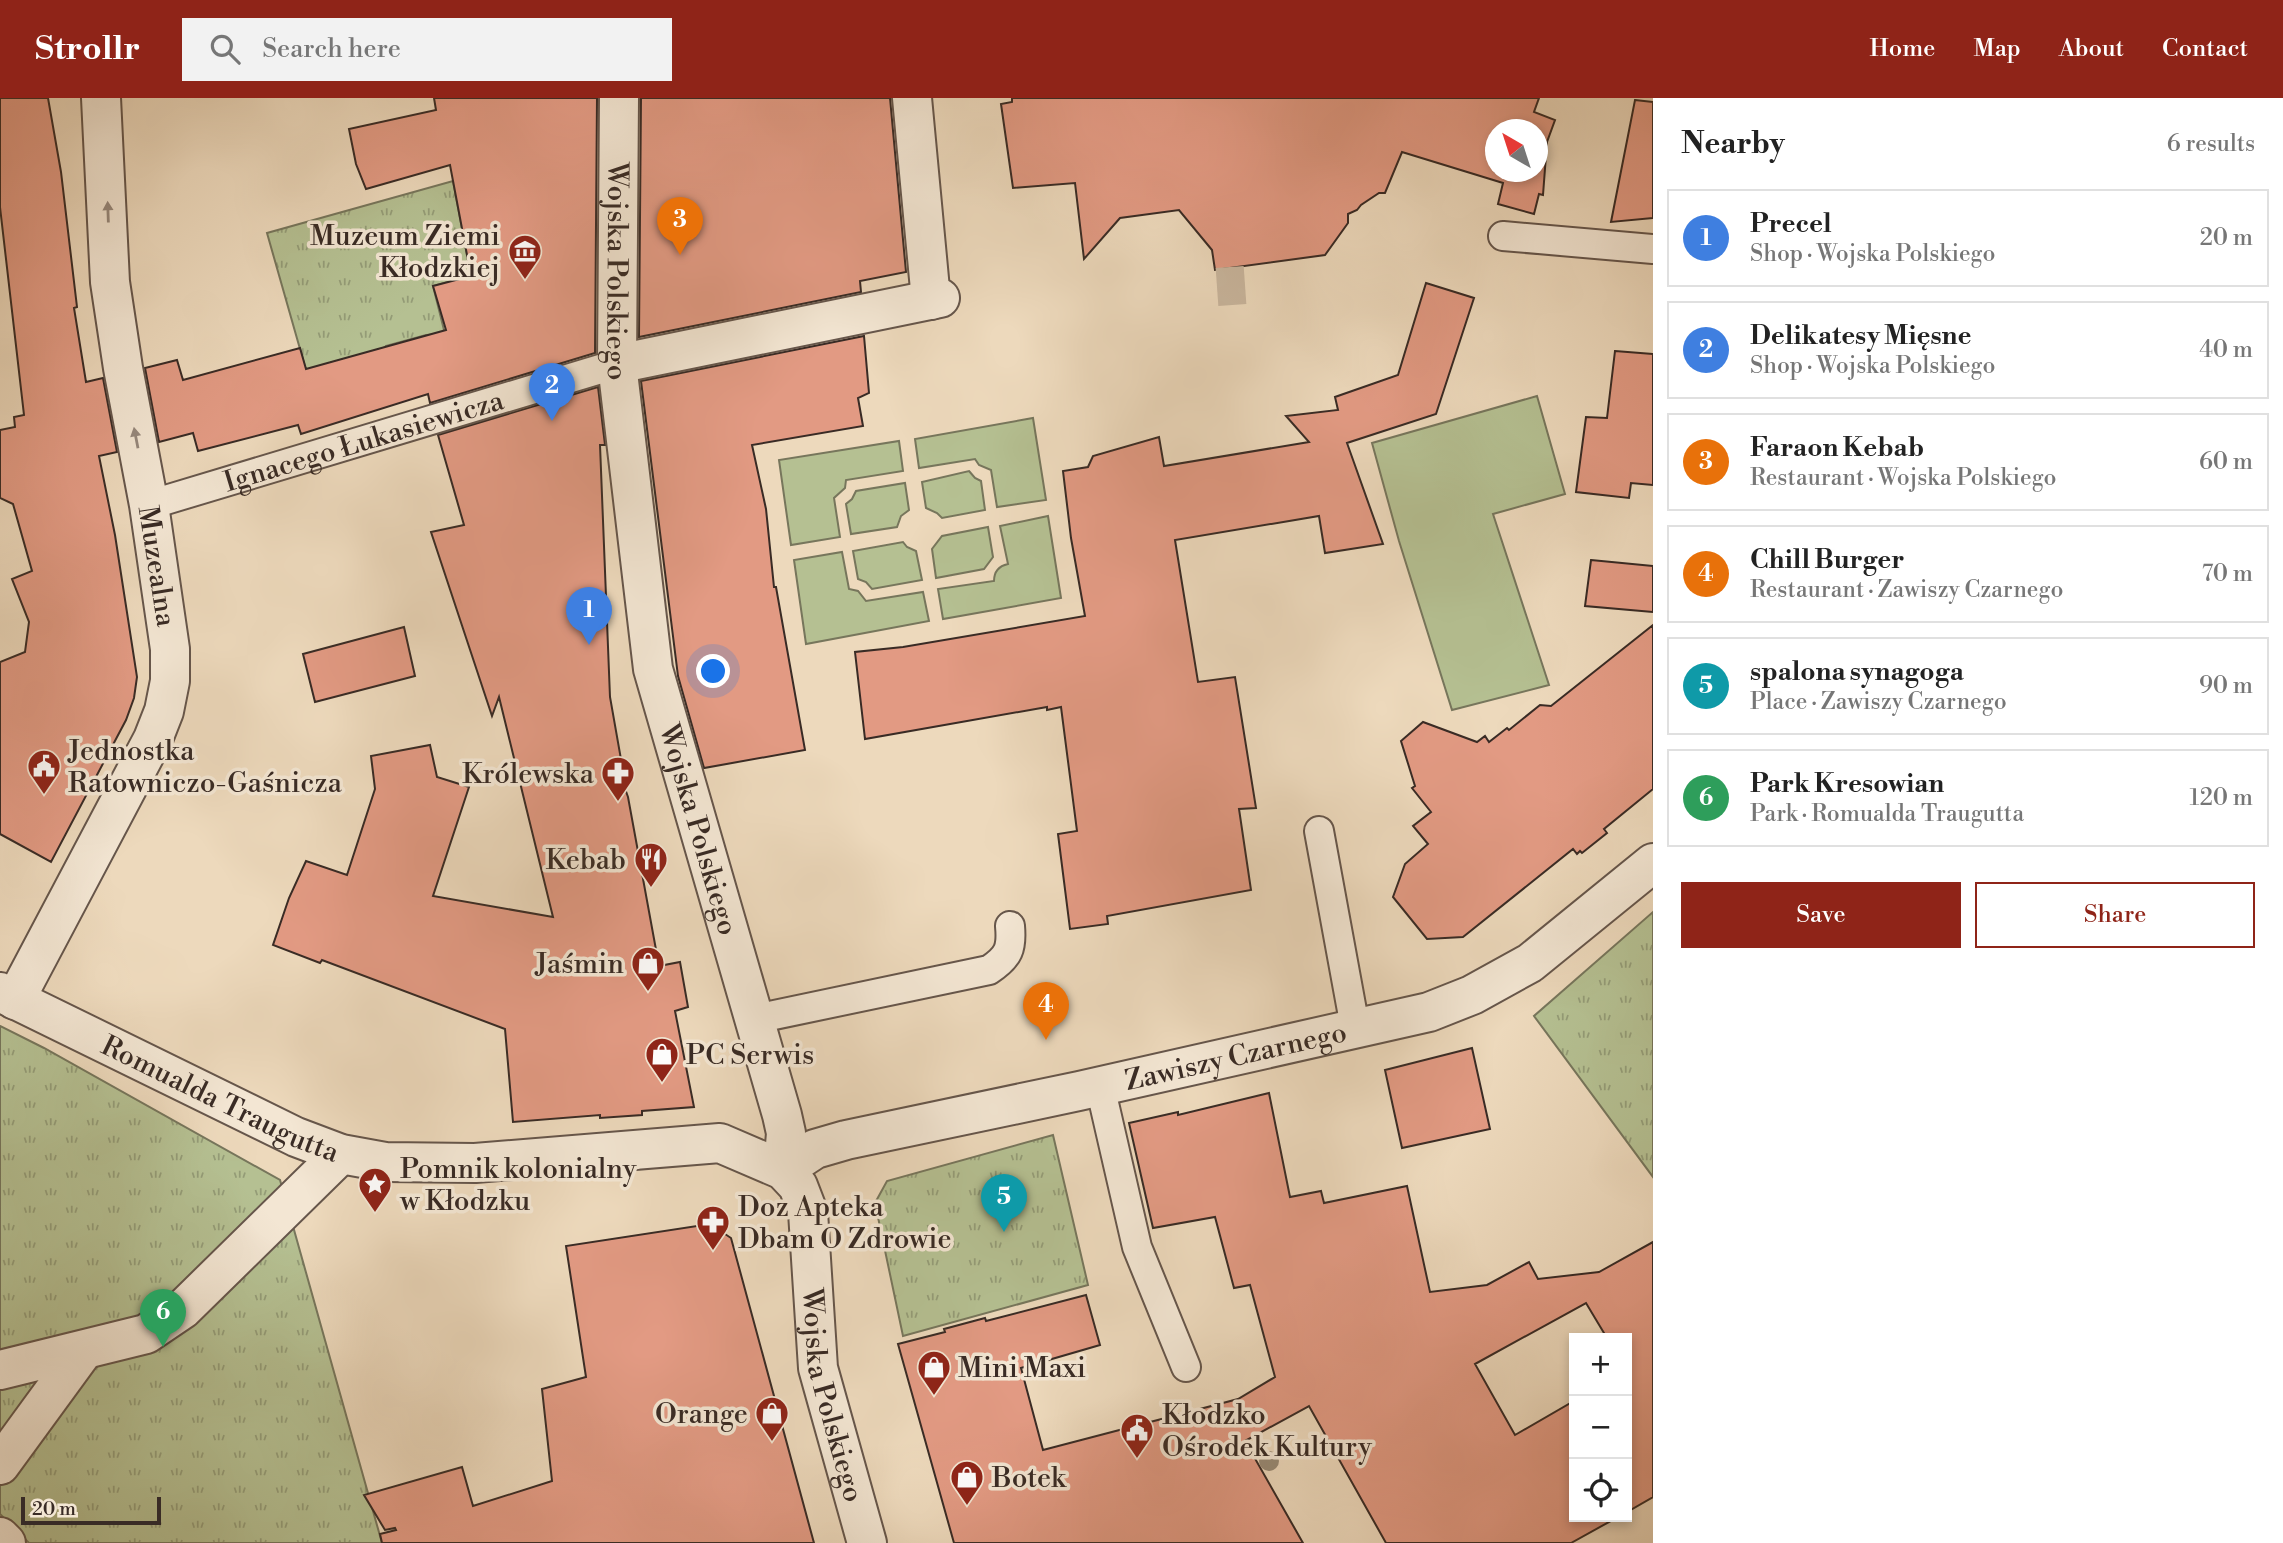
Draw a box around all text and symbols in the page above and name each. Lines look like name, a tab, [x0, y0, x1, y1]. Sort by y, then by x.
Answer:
search box	[182, 18, 672, 81]
text: Strollr	[35, 29, 140, 70]
icon: search	[206, 30, 244, 68]
text: Search here	[262, 33, 401, 65]
text: Home	[1870, 34, 1935, 64]
text: Map	[1973, 34, 2021, 64]
text: About	[2059, 34, 2124, 64]
text: Contact	[2162, 34, 2248, 64]
north arrow	[1485, 119, 1548, 182]
text: Nearby	[1681, 125, 1785, 163]
text: 6 results	[2167, 130, 2255, 158]
street label: Wojska Polskiego	[598, 161, 635, 382]
pin: 3	[657, 197, 703, 255]
one-way arrow	[102, 201, 113, 223]
text: Precel	[1750, 208, 1832, 240]
place label: Muzeum Ziemi Kłodzkiej	[310, 219, 500, 286]
text: 1	[1700, 224, 1712, 252]
text: 20 m	[2200, 224, 2253, 252]
museum icon: Muzeum Ziemi Kłodzkiej	[506, 232, 544, 281]
text: Shop · Wojska Polskiego	[1750, 240, 1995, 268]
text: Delikatesy Mięsne	[1750, 320, 1972, 352]
text: 2	[1699, 336, 1713, 364]
text: 40 m	[2199, 336, 2253, 364]
text: Shop · Wojska Polskiego	[1750, 352, 1995, 380]
pin: 2	[529, 363, 575, 421]
street label: Ignacego Łukasiewicza	[220, 383, 509, 500]
one-way arrow	[131, 427, 142, 449]
text: Faraon Kebab	[1750, 432, 1924, 464]
text: 3	[1699, 448, 1713, 476]
text: 60 m	[2199, 448, 2253, 476]
text: Restaurant · Wojska Polskiego	[1750, 464, 2057, 492]
street label: Muzealna	[130, 503, 183, 630]
text: Chill Burger	[1750, 544, 1904, 576]
text: 4	[1698, 560, 1714, 588]
text: 70 m	[2202, 560, 2253, 588]
text: Restaurant · Zawiszy Czarnego	[1750, 576, 2063, 604]
pin: 1	[566, 587, 612, 645]
your location	[696, 654, 730, 688]
text: spalona synagoga	[1750, 656, 1964, 688]
text: 5	[1699, 672, 1713, 700]
text: 90 m	[2199, 672, 2253, 700]
text: Place · Zawiszy Czarnego	[1750, 688, 2007, 716]
street label: Wojska Polskiego	[651, 719, 745, 939]
place label: Jednostka Ratowniczo-Gaśnicza	[67, 734, 343, 801]
public building icon: Jednostka Ratowniczo-Gaśnicza	[25, 747, 63, 796]
pharmacy icon: Królewska	[599, 754, 637, 803]
place label: Królewska	[462, 757, 595, 792]
text: Park Kresowian	[1750, 768, 1944, 800]
text: 6	[1699, 784, 1713, 812]
text: 120 m	[2189, 784, 2253, 812]
text: Park · Romualda Traugutta	[1750, 800, 2024, 828]
restaurant icon: Kebab	[632, 840, 670, 889]
place label: Kebab	[545, 843, 626, 878]
button: Save	[1681, 882, 1961, 948]
button: Share	[1975, 882, 2255, 948]
shop icon: Jaśmin	[629, 944, 667, 993]
place label: Jaśmin	[534, 947, 624, 982]
pin: 4	[1023, 982, 1069, 1040]
street label: Zawiszy Czarnego	[1121, 1015, 1350, 1099]
street label: Romualda Traugutta	[95, 1028, 345, 1171]
shop icon: PC Serwis	[643, 1035, 681, 1084]
place label: PC Serwis	[686, 1038, 814, 1073]
place label: Pomnik kolonialny w Kłodzku	[399, 1152, 637, 1219]
place icon: Pomnik kolonialny w Kłodzku	[356, 1165, 394, 1214]
pin: 5	[981, 1174, 1027, 1232]
place label: Doz Apteka Dbam O Zdrowie	[738, 1190, 952, 1257]
pharmacy icon: Doz Apteka Dbam O Zdrowie	[694, 1203, 732, 1252]
street label: Wojska Polskiego	[794, 1286, 871, 1506]
pin: 6	[140, 1289, 186, 1347]
map controls	[1569, 1333, 1632, 1522]
button: +	[1569, 1333, 1632, 1396]
shop icon: Mini Maxi	[915, 1348, 953, 1397]
place label: Mini Maxi	[958, 1351, 1086, 1386]
shop icon: Orange	[753, 1394, 791, 1443]
button: −	[1569, 1396, 1632, 1459]
place label: Orange	[655, 1397, 748, 1432]
place label: Kłodzko Ośrodek Kultury	[1162, 1398, 1372, 1465]
public building icon: Kłodzko Ośrodek Kultury	[1118, 1411, 1156, 1460]
shop icon: Botek	[948, 1458, 986, 1507]
button: locate	[1569, 1459, 1632, 1522]
place label: Botek	[991, 1461, 1067, 1496]
scale bar	[21, 1494, 161, 1526]
text: 20 m	[32, 1497, 76, 1521]

